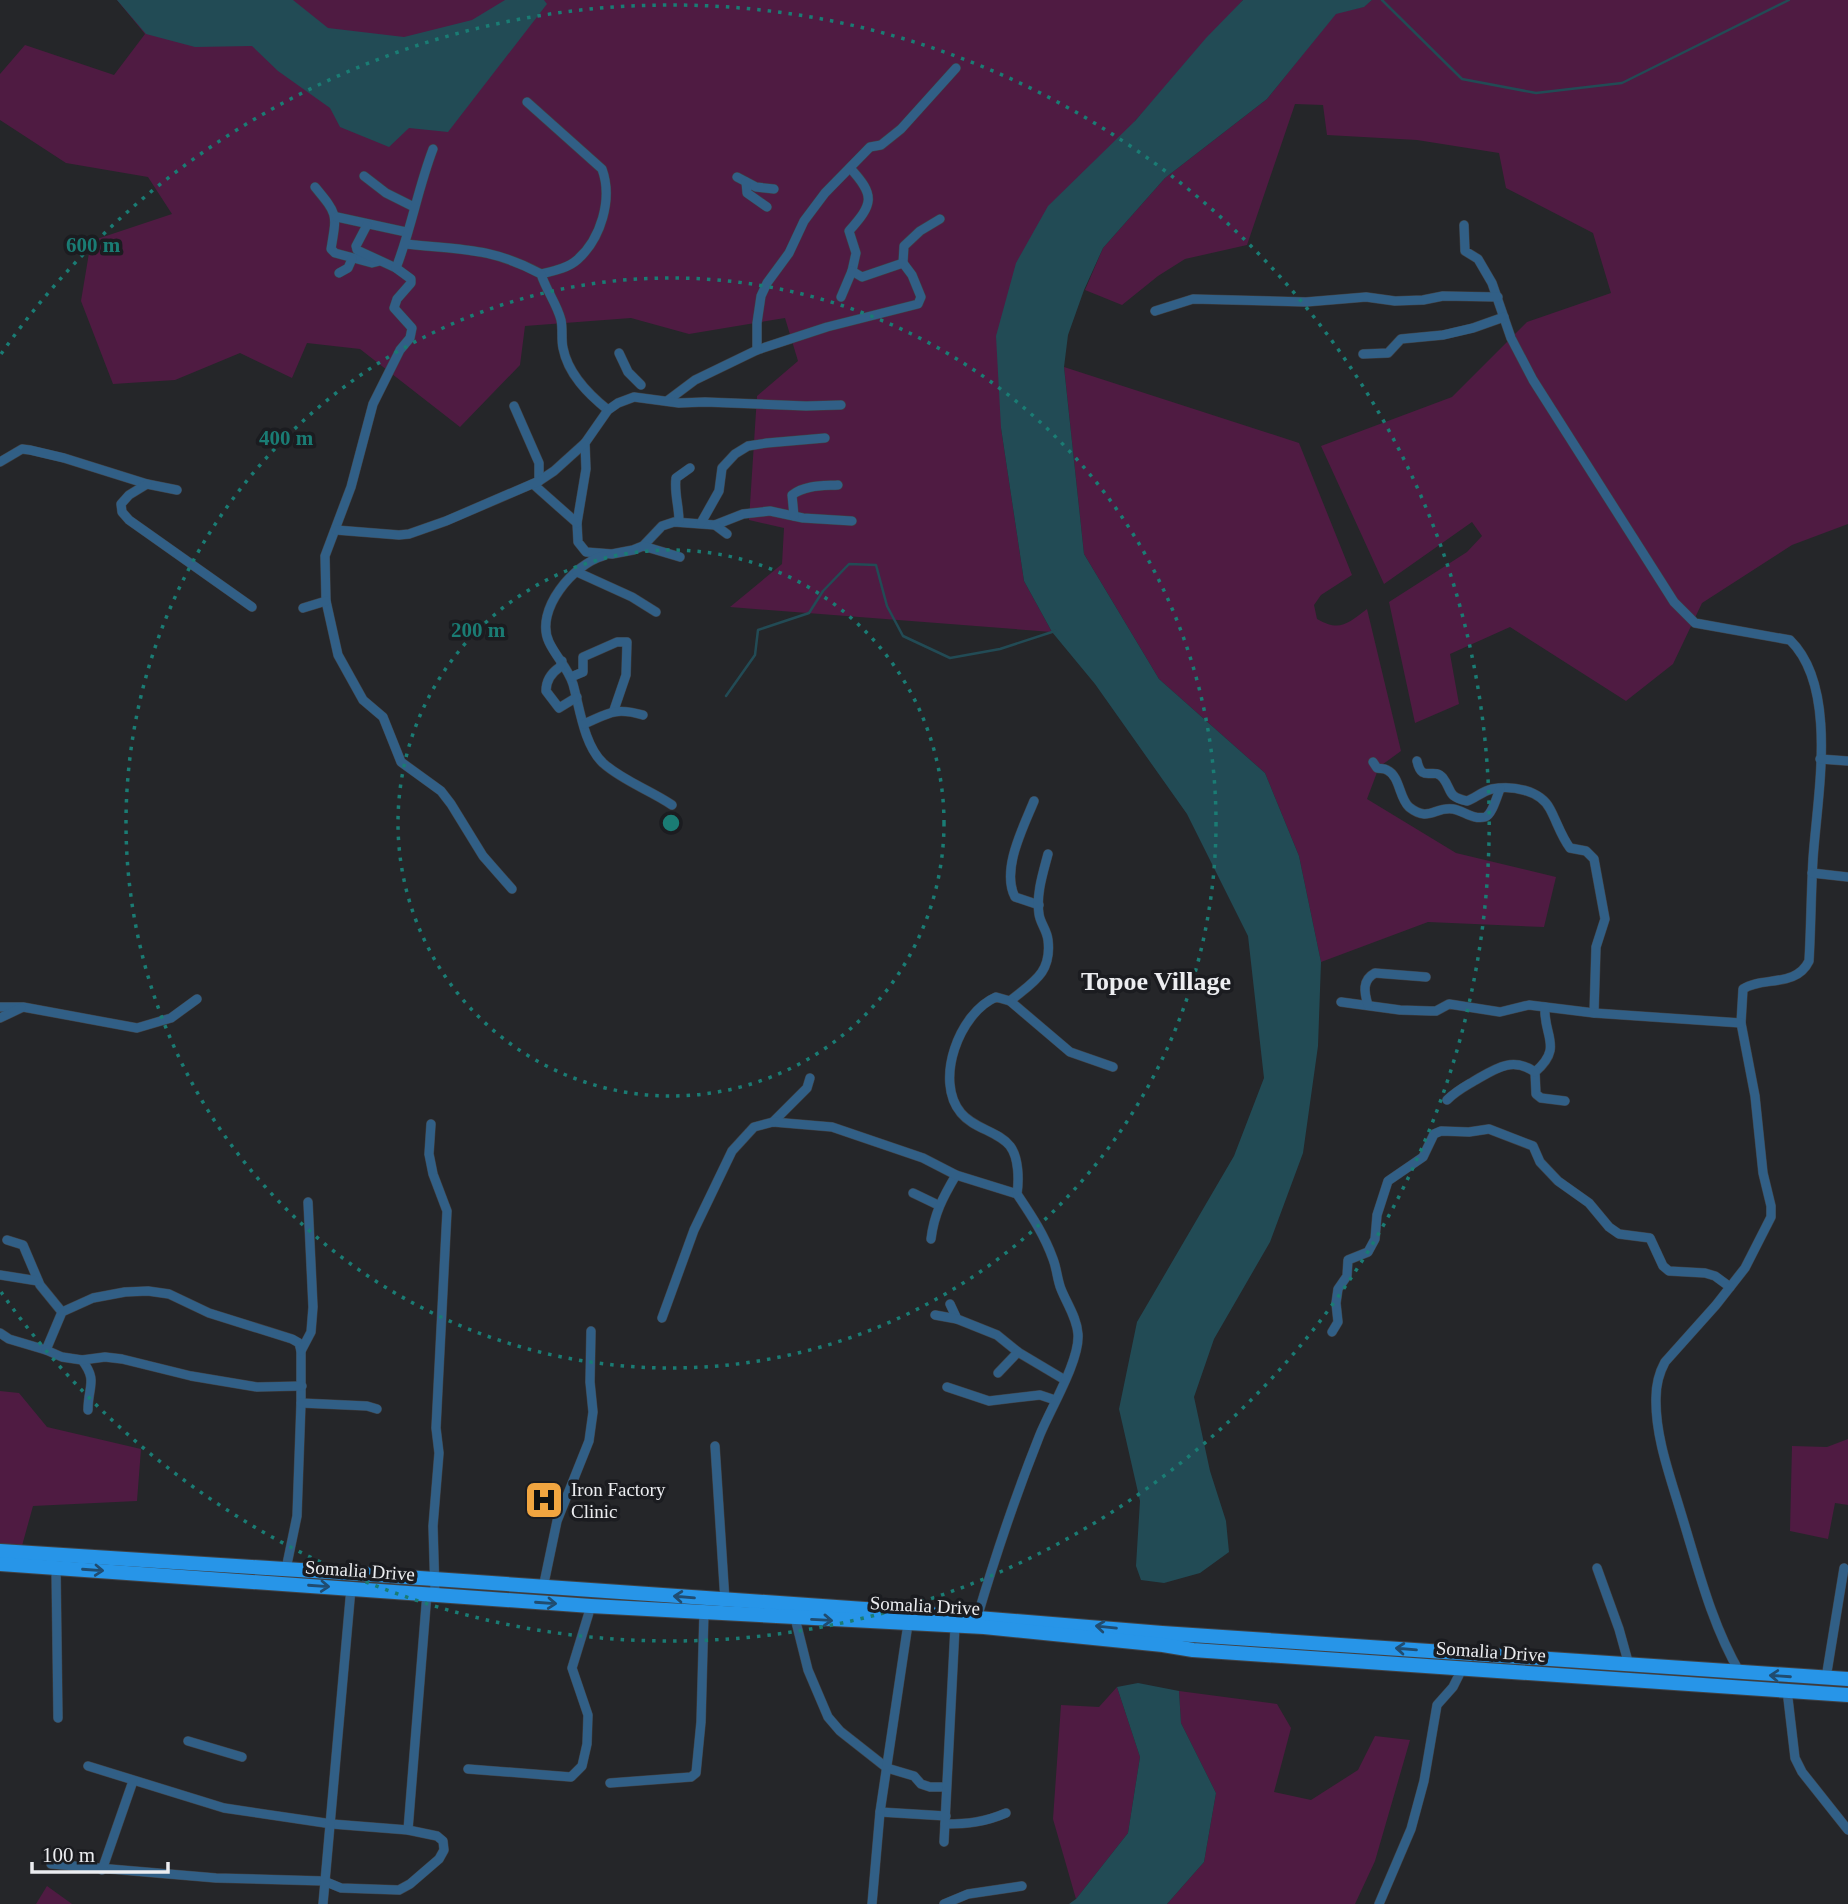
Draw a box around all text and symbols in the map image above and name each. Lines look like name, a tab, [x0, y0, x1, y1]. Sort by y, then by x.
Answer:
text: 600 m	[66, 233, 121, 257]
text: 400 m	[259, 426, 314, 450]
text: 200 m	[451, 618, 506, 642]
centre of rings	[659, 811, 683, 835]
district label: Topoe Village	[1081, 967, 1231, 996]
hospital icon: Iron Factory Clinic	[523, 1479, 565, 1521]
place label: Iron Factory Clinic	[571, 1479, 666, 1522]
street label: Somalia Drive	[304, 1556, 416, 1585]
one-way arrow	[81, 1564, 103, 1577]
one-way arrow	[308, 1580, 331, 1593]
one-way arrow	[673, 1590, 696, 1603]
street label: Somalia Drive	[869, 1592, 981, 1619]
one-way arrow	[535, 1597, 557, 1610]
one-way arrow	[810, 1613, 833, 1626]
one-way arrow	[1095, 1621, 1118, 1634]
street label: Somalia Drive	[1435, 1637, 1547, 1666]
one-way arrow	[1396, 1642, 1418, 1655]
one-way arrow	[1769, 1669, 1792, 1682]
scale bar	[32, 1830, 168, 1874]
text: 100 m	[42, 1843, 95, 1867]

